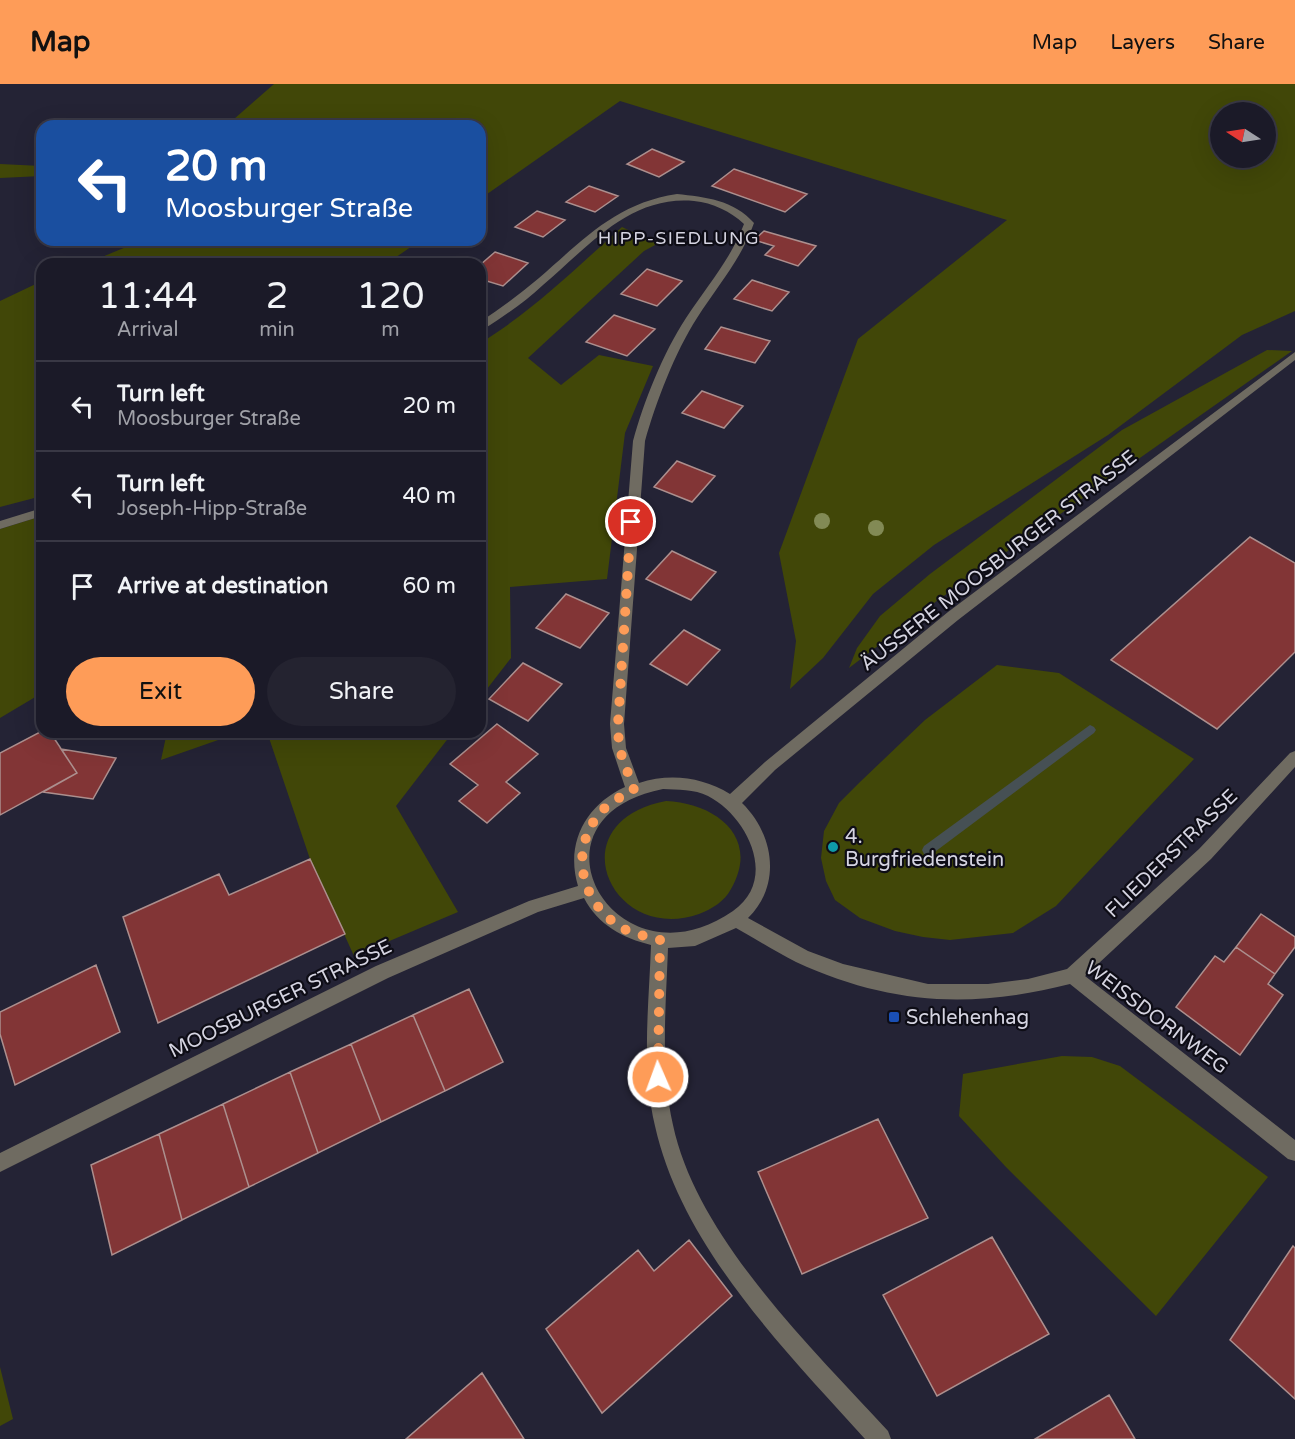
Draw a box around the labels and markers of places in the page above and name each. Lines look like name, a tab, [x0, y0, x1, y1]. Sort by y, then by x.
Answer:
pin	[605, 496, 656, 547]
place label: 4. Burgfriedenstein	[845, 825, 1004, 872]
marker: 4. Burgfriedenstein	[826, 840, 840, 854]
place label: Schlehenhag	[906, 1006, 1029, 1030]
marker: Schlehenhag	[887, 1010, 901, 1024]

